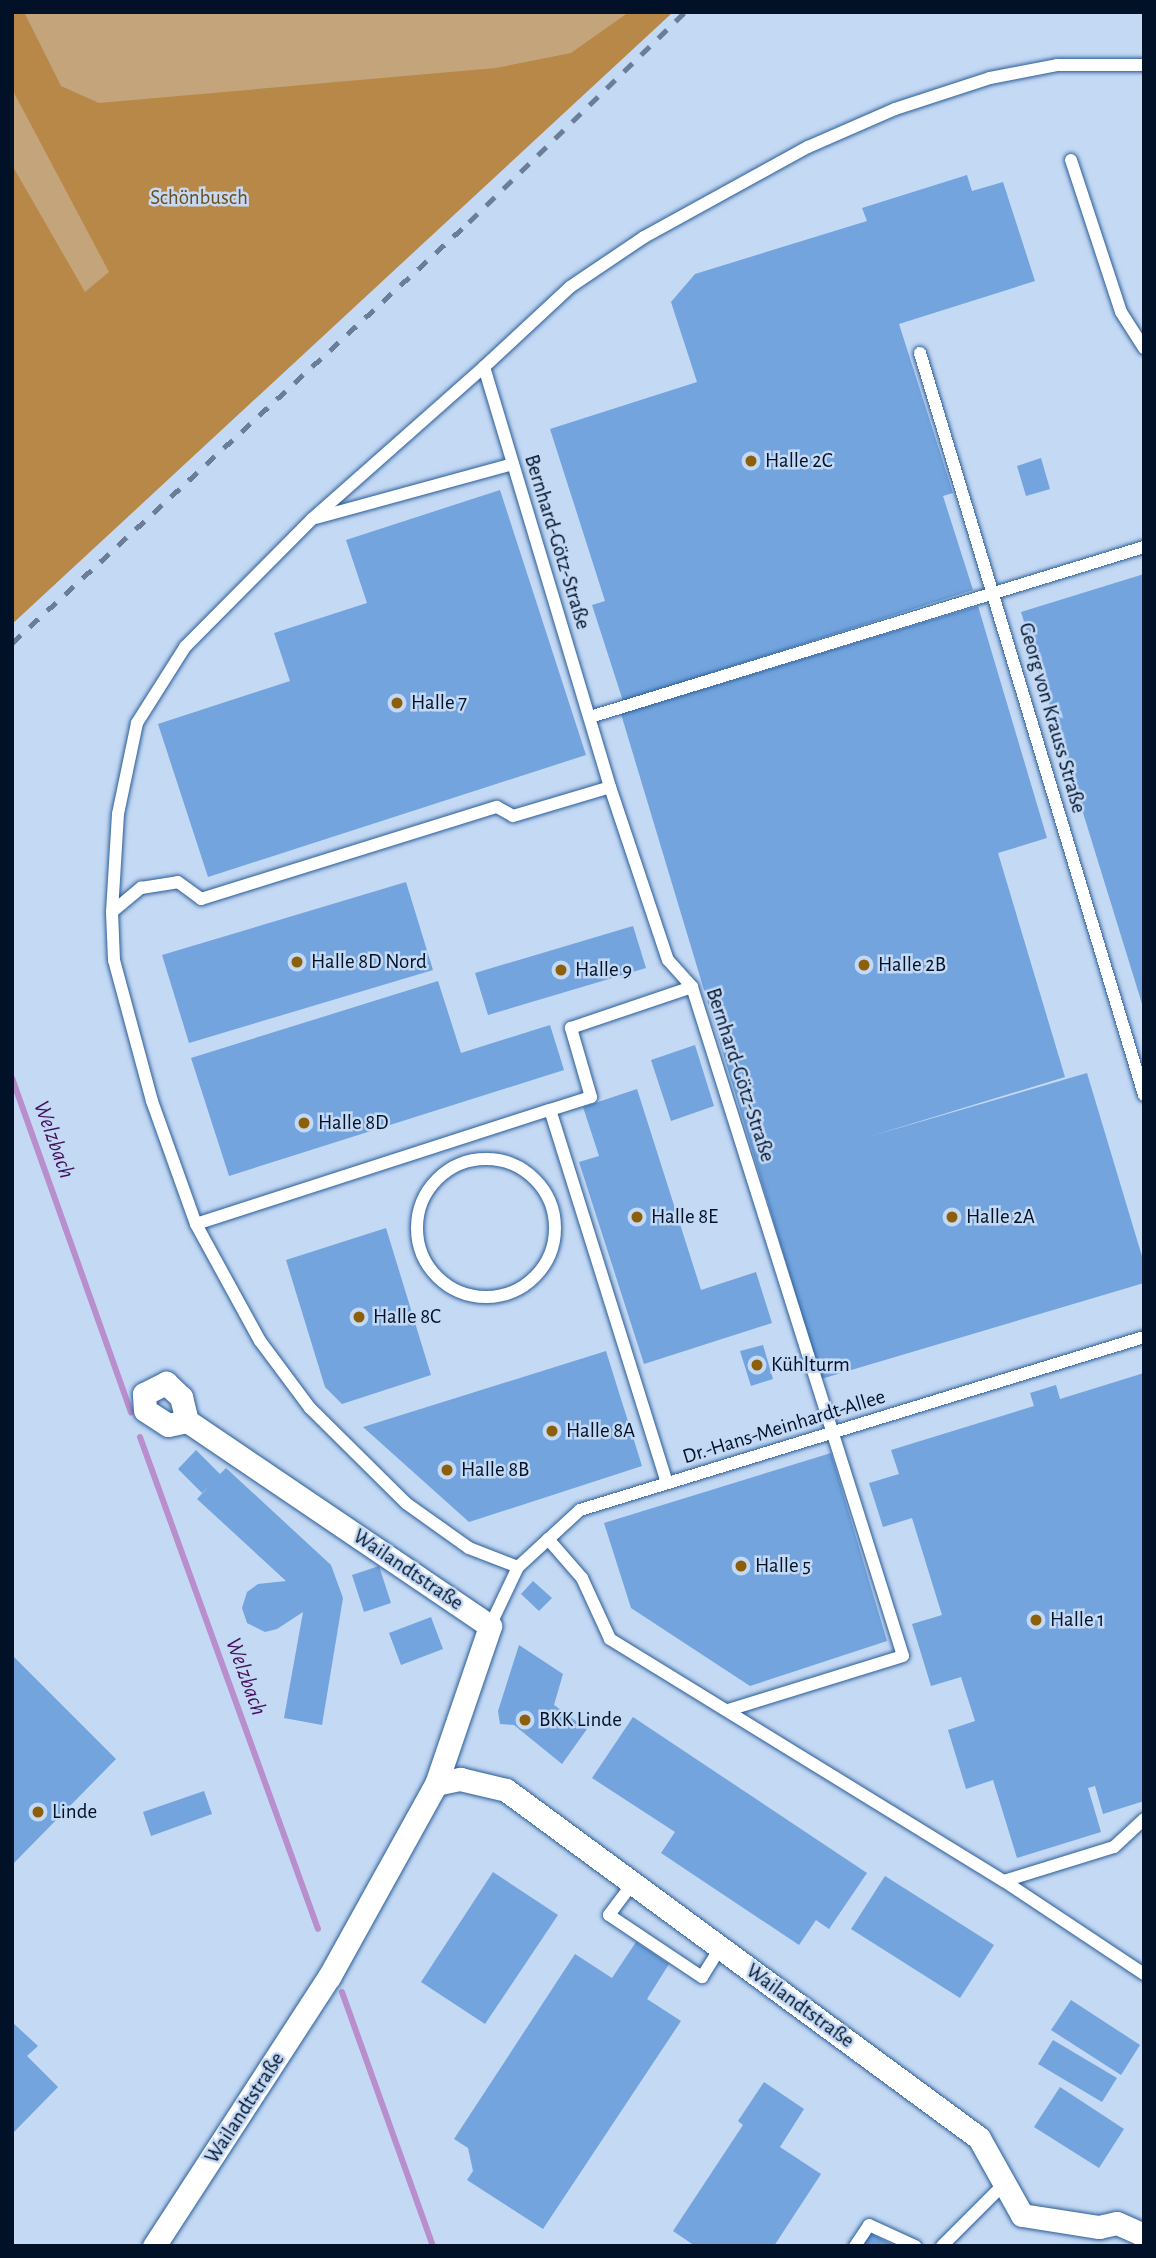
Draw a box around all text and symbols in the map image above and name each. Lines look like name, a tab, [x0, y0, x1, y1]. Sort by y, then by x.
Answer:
park label: Schönbusch	[150, 185, 248, 211]
place label: Halle 2C	[765, 448, 833, 474]
street label: Bernhard-Götz-Straße	[518, 452, 596, 632]
marker: Halle 2C	[743, 453, 759, 469]
street label: Georg von Krauss Straße	[1013, 620, 1091, 816]
place label: Halle 7	[411, 690, 467, 716]
marker: Halle 7	[389, 695, 405, 711]
place label: Halle 8D Nord	[311, 949, 427, 975]
place label: Halle 2B	[878, 952, 946, 978]
marker: Halle 8D Nord	[289, 954, 305, 970]
place label: Halle 9	[575, 957, 632, 983]
marker: Halle 2B	[856, 957, 872, 973]
marker: Halle 9	[553, 962, 569, 978]
street label: Bernhard-Götz-Straße	[700, 985, 780, 1165]
water label: Welzbach	[26, 1097, 80, 1183]
place label: Halle 8D	[318, 1110, 389, 1136]
marker: Halle 8D	[296, 1115, 312, 1131]
place label: Halle 8E	[651, 1204, 718, 1230]
place label: Halle 2A	[966, 1204, 1035, 1230]
marker: Halle 8E	[629, 1209, 645, 1225]
marker: Halle 2A	[944, 1209, 960, 1225]
place label: Halle 8C	[373, 1304, 441, 1330]
marker: Halle 8C	[351, 1309, 367, 1325]
place label: Kühlturm	[771, 1352, 850, 1378]
marker: Kühlturm	[749, 1357, 765, 1373]
street label: Dr.-Hans-Meinhardt-Allee	[680, 1384, 888, 1470]
place label: Halle 8A	[566, 1418, 635, 1444]
marker: Halle 8A	[544, 1423, 560, 1439]
place label: Halle 8B	[461, 1457, 529, 1483]
marker: Halle 8B	[439, 1462, 455, 1478]
street label: Wailandtstraße	[348, 1524, 468, 1616]
place label: Halle 5	[755, 1553, 811, 1579]
marker: Halle 5	[733, 1558, 749, 1574]
place label: Halle 1	[1050, 1607, 1104, 1633]
marker: Halle 1	[1028, 1612, 1044, 1628]
water label: Welzbach	[218, 1634, 272, 1720]
place label: BKK Linde	[539, 1707, 622, 1733]
marker: BKK Linde	[517, 1712, 533, 1728]
place label: Linde	[52, 1799, 97, 1825]
marker: Linde	[30, 1804, 46, 1820]
street label: Wailandtstraße	[741, 1958, 859, 2054]
street label: Wailandtstraße	[200, 2048, 290, 2168]

